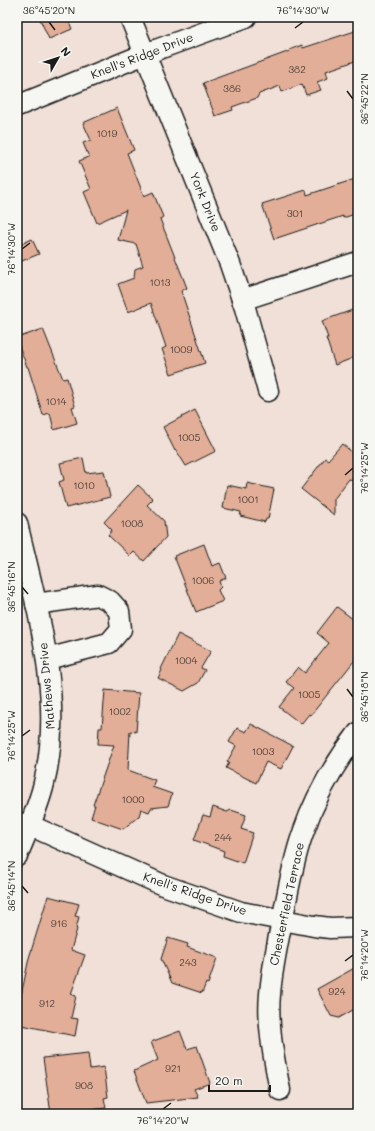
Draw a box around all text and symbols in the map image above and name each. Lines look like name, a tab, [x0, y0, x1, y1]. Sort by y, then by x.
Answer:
text: 36°45'20"N	[23, 3, 75, 17]
text: 76°14'30"W	[277, 3, 329, 17]
street label: Knell's Ridge Drive	[88, 28, 195, 82]
north arrow	[38, 38, 78, 78]
text: N	[58, 43, 75, 59]
house number: 382	[288, 62, 306, 76]
text: 36°45'22"N	[357, 73, 371, 125]
house number: 386	[223, 81, 241, 95]
house number: 1019	[96, 126, 118, 140]
street label: York Drive	[187, 169, 225, 234]
house number: 301	[287, 206, 303, 220]
text: 76°14'30"W	[4, 223, 18, 275]
house number: 1013	[150, 275, 171, 289]
house number: 1009	[170, 342, 192, 356]
house number: 1014	[46, 394, 67, 408]
house number: 1005	[178, 430, 200, 444]
text: 76°14'25"W	[357, 442, 371, 494]
house number: 1010	[73, 478, 95, 492]
house number: 1001	[237, 492, 259, 506]
house number: 1008	[121, 516, 143, 530]
text: 36°45'16"N	[4, 561, 18, 613]
house number: 1006	[192, 573, 214, 587]
street label: Mathews Drive	[34, 642, 58, 730]
house number: 1004	[175, 653, 197, 667]
text: 36°45'18"N	[357, 671, 371, 723]
house number: 1005	[298, 687, 320, 701]
house number: 1002	[109, 704, 131, 718]
text: 76°14'25"W	[4, 710, 18, 762]
house number: 1003	[252, 744, 274, 758]
house number: 1000	[122, 792, 144, 806]
house number: 244	[214, 830, 232, 844]
street label: Chesterfield Terrace	[265, 841, 307, 967]
text: 36°45'14"N	[4, 861, 18, 911]
street label: Knell's Ridge Drive	[141, 868, 249, 918]
house number: 916	[51, 916, 67, 930]
text: 76°14'20"W	[357, 929, 371, 981]
house number: 243	[179, 955, 197, 969]
house number: 924	[328, 984, 346, 998]
house number: 912	[39, 996, 55, 1010]
house number: 921	[165, 1061, 181, 1075]
scale bar	[209, 1067, 270, 1093]
text: 20 m	[215, 1072, 243, 1088]
house number: 908	[75, 1078, 93, 1092]
text: 76°14'20"W	[137, 1113, 189, 1127]

